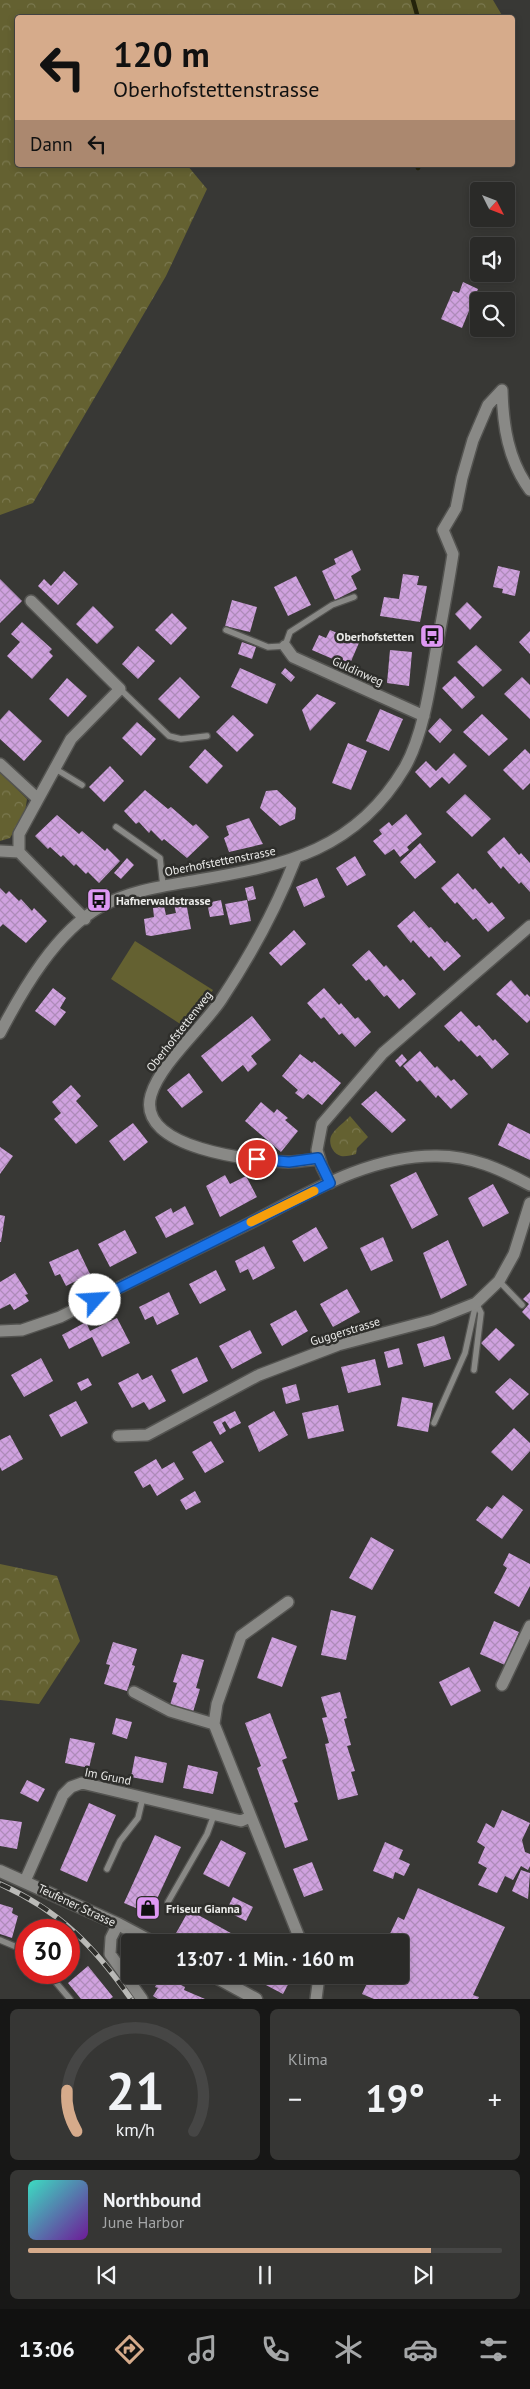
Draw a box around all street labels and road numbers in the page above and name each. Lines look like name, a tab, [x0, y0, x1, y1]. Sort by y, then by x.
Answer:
street label: Guldinweg	[330, 653, 386, 689]
street label: Oberhofstettenstrasse	[163, 843, 277, 879]
street label: Oberhofstettenweg	[143, 988, 215, 1074]
street label: Guggerstrasse	[308, 1313, 382, 1349]
street label: Im Grund	[83, 1764, 133, 1788]
street label: Teufener Strasse	[36, 1880, 118, 1930]

